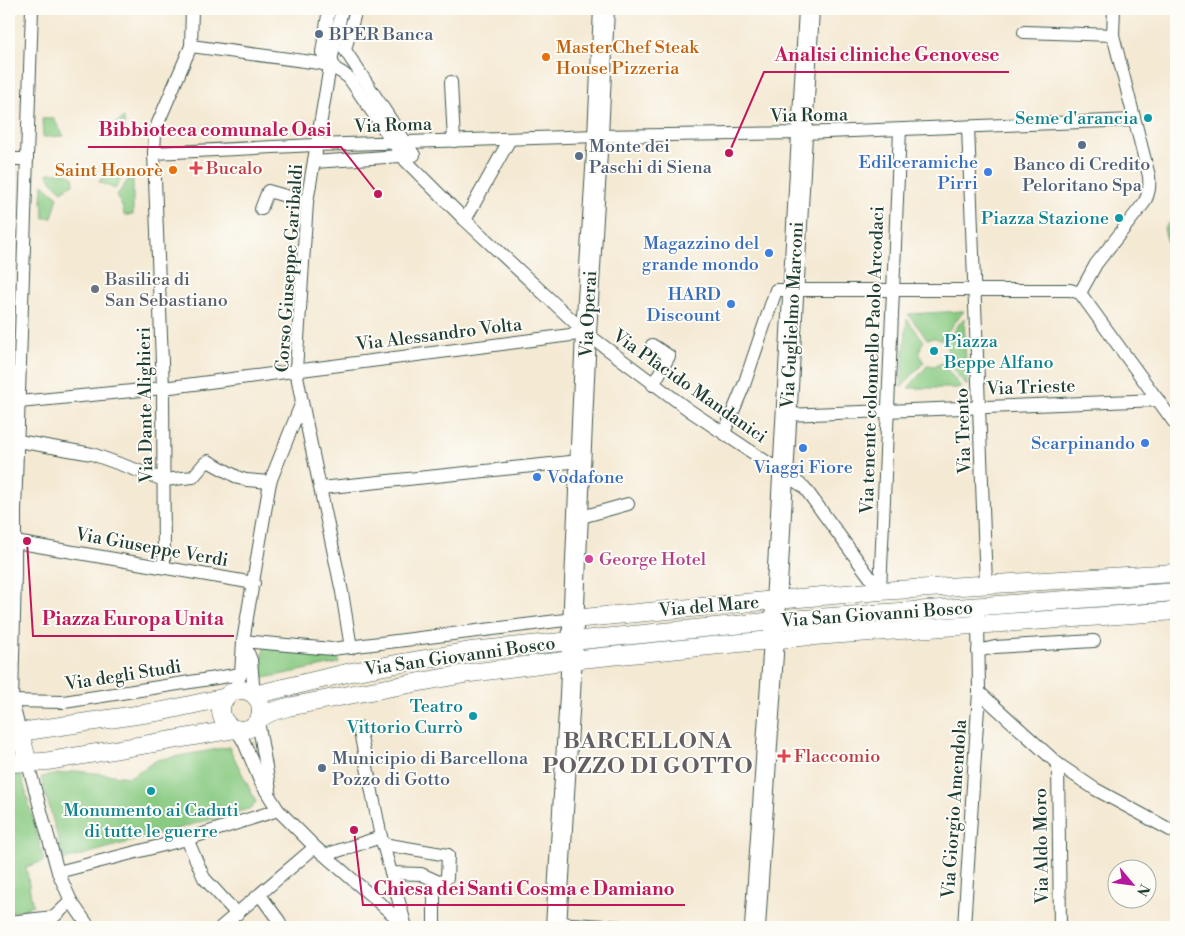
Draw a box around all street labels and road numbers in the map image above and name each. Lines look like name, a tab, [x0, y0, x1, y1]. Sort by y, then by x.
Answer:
street label: Via Roma	[769, 103, 849, 128]
street label: Via Roma	[353, 113, 433, 138]
street label: Corso Giuseppe Garibaldi	[271, 163, 308, 373]
street label: Via tenente colonnello Paolo Arcodaci	[856, 205, 889, 516]
street label: Via Guglielmo Marconi	[776, 221, 809, 410]
street label: Via Operai	[575, 270, 602, 359]
street label: Via Alessandro Volta	[354, 313, 524, 356]
street label: Via Placido Mandanici	[607, 324, 771, 448]
street label: Via Dante Alighieri	[133, 327, 158, 484]
street label: Via Trieste	[985, 374, 1076, 401]
street label: Via Trento	[951, 387, 977, 475]
street label: Via Giuseppe Verdi	[73, 523, 230, 572]
street label: Via del Mare	[657, 591, 760, 622]
street label: Via San Giovanni Bosco	[779, 596, 974, 633]
street label: Via San Giovanni Bosco	[362, 632, 557, 681]
street label: Via degli Studi	[62, 655, 183, 696]
street label: Via Giorgio Amendola	[937, 718, 972, 900]
street label: Via Aldo Moro	[1029, 788, 1054, 905]

